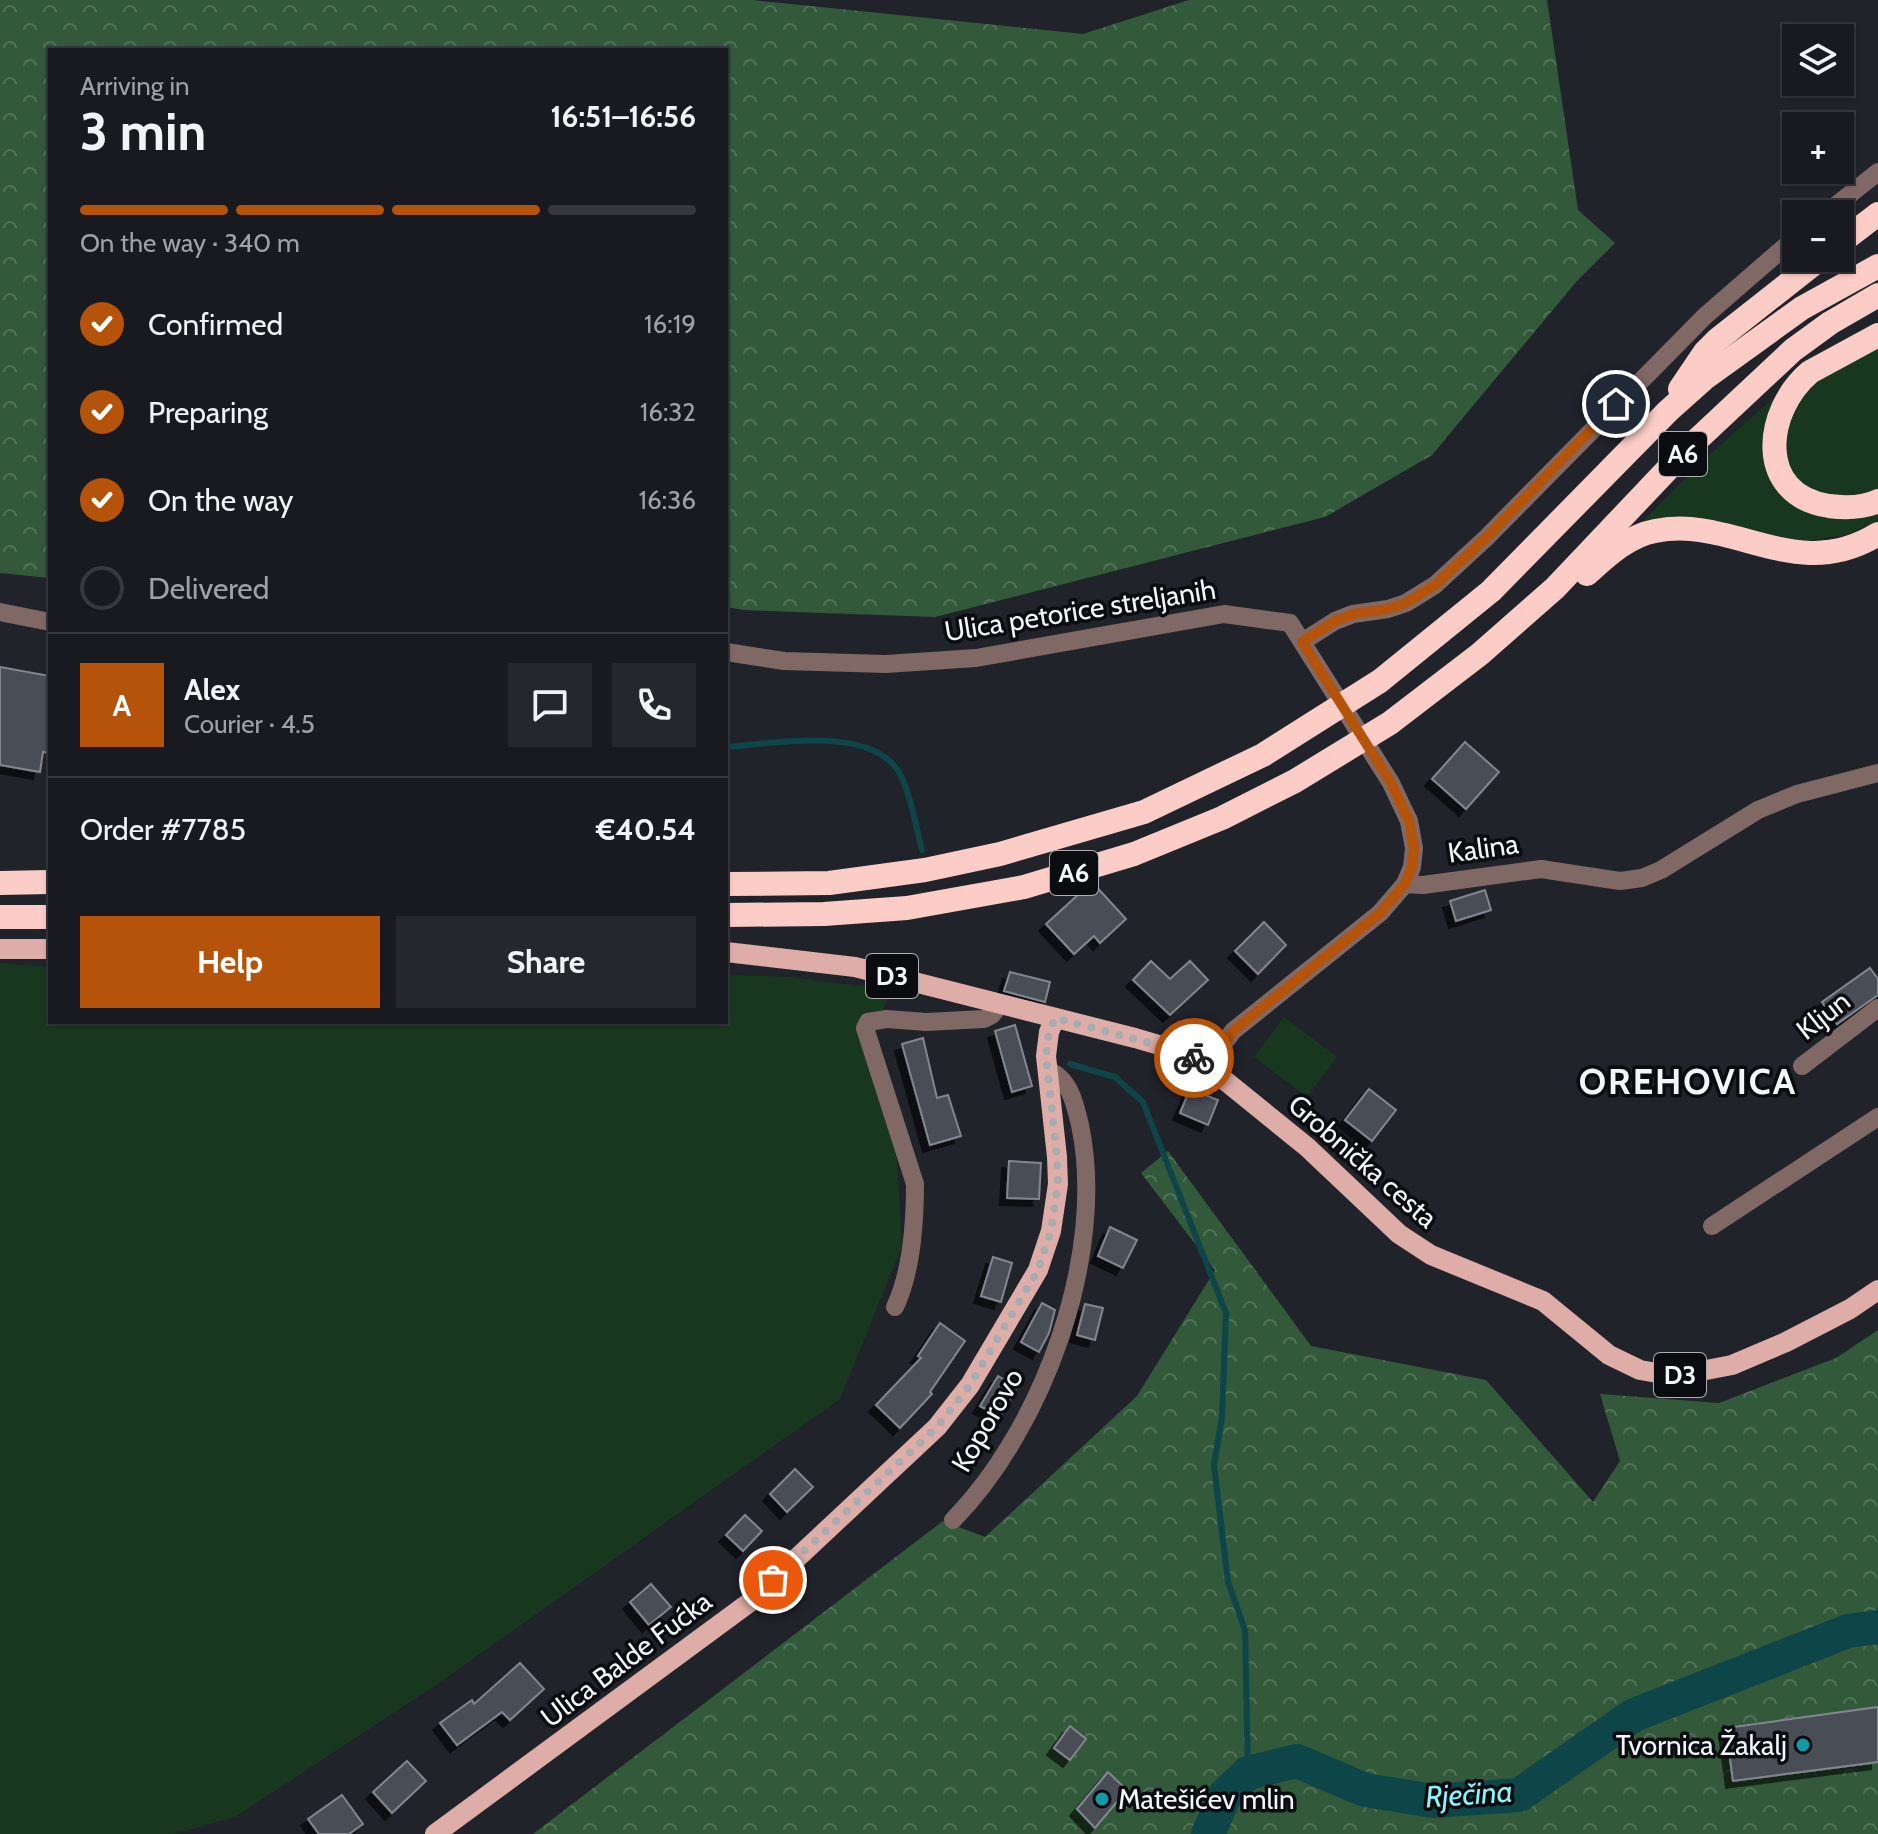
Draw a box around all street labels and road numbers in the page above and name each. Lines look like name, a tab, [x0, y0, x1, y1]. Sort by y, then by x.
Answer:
road number: A6	[1659, 432, 1707, 476]
street label: Ulica petorice streljanih	[942, 572, 1218, 648]
street label: Kalina	[1446, 826, 1521, 870]
road number: A6	[1050, 851, 1098, 895]
road number: D3	[866, 954, 918, 998]
street label: Kljun	[1789, 984, 1857, 1046]
street label: Grobnička cesta	[1282, 1087, 1445, 1235]
road number: D3	[1654, 1353, 1706, 1397]
street label: Koporovo	[944, 1362, 1030, 1478]
street label: Ulica Balde Fućka	[534, 1584, 718, 1734]

